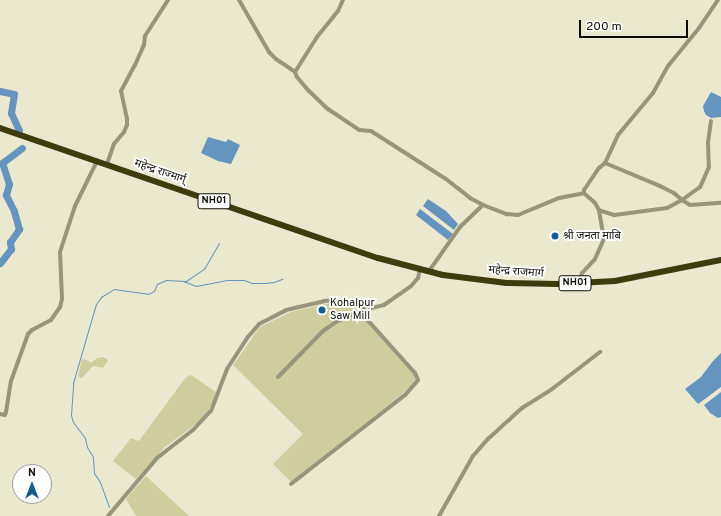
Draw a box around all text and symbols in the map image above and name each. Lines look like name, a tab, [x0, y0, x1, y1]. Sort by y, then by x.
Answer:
scale bar	[581, 12, 690, 38]
text: 200 m	[586, 19, 622, 35]
street label: महेन्द्र राज्मार्ग्	[133, 157, 187, 187]
road number: NH01	[197, 193, 231, 209]
place label: श्री जनता माबि	[563, 229, 621, 243]
marker: श्री जनता माबि	[550, 231, 560, 241]
street label: महेन्द्र राजमार्ग	[488, 263, 544, 281]
road number: NH01	[558, 275, 592, 291]
place label: Kohalpur Saw Mill	[330, 297, 375, 323]
marker: Kohalpur Saw Mill	[317, 305, 327, 315]
north arrow	[12, 464, 52, 504]
text: N	[28, 466, 36, 480]

